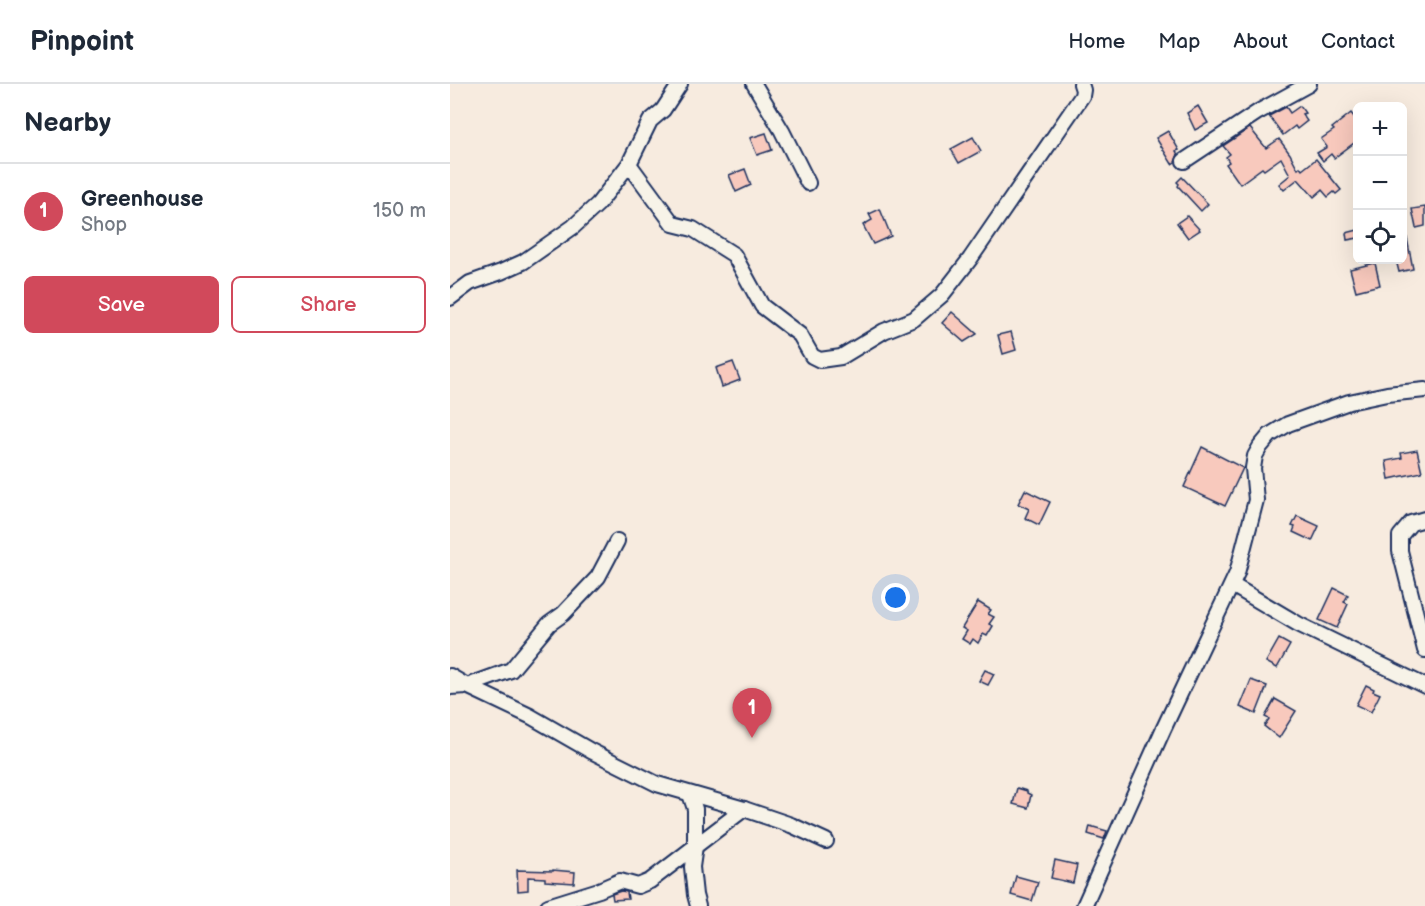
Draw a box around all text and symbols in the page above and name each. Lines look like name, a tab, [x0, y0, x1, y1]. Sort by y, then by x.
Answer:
text: Pinpoint	[30, 25, 134, 58]
text: Home	[1068, 29, 1125, 54]
text: Map	[1158, 29, 1200, 54]
text: About	[1233, 29, 1288, 54]
text: Contact	[1321, 29, 1395, 54]
map controls	[1353, 102, 1407, 264]
button: +	[1353, 102, 1407, 156]
text: Nearby	[24, 108, 111, 139]
button: −	[1353, 156, 1407, 210]
text: Greenhouse	[81, 186, 203, 213]
text: 1	[39, 199, 48, 223]
text: 150 m	[373, 199, 426, 223]
button: locate	[1353, 210, 1407, 264]
text: Shop	[81, 213, 127, 237]
button: Save	[24, 276, 219, 333]
button: Share	[231, 276, 426, 333]
your location	[881, 583, 910, 612]
pin: 1	[732, 688, 772, 738]

